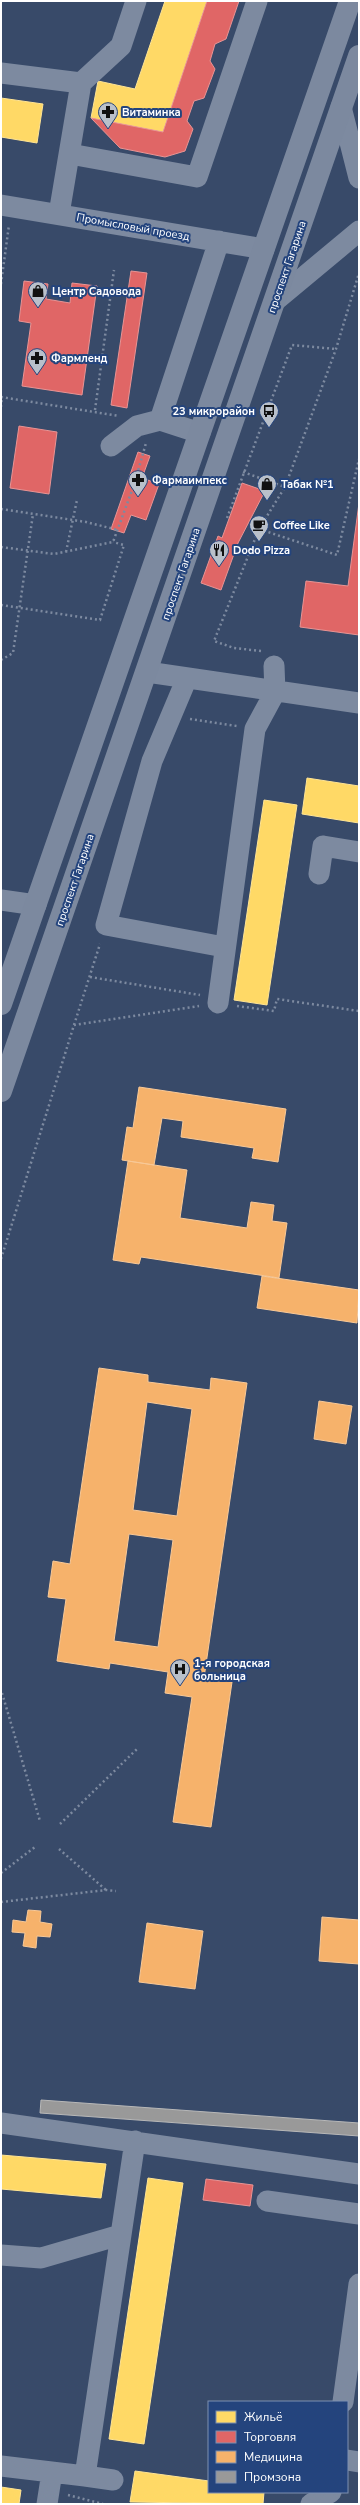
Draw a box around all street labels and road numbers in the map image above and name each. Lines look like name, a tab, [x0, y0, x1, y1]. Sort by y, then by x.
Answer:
street label: Промысловый проезд	[75, 210, 191, 244]
street label: проспект Гагарина	[264, 219, 310, 315]
street label: проспект Гагарина	[158, 526, 204, 622]
street label: проспект Гагарина	[52, 832, 98, 928]

